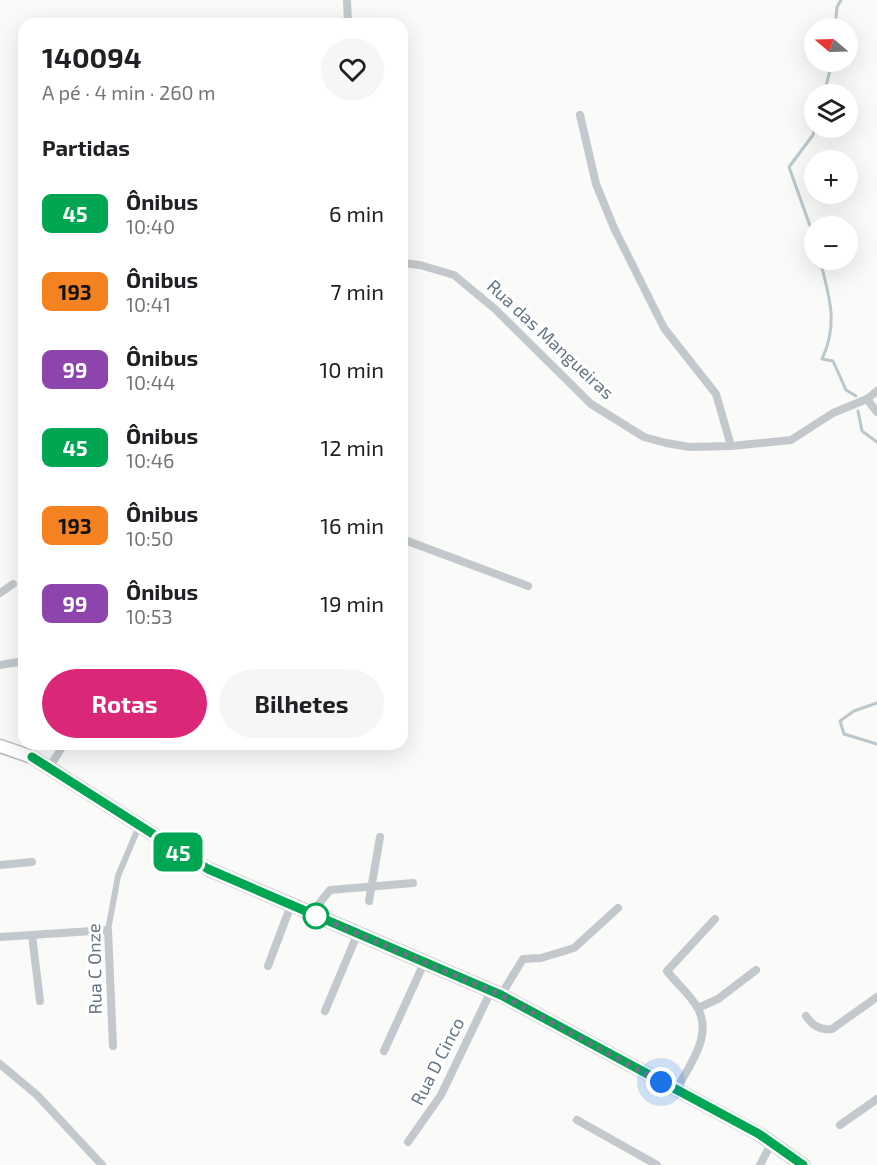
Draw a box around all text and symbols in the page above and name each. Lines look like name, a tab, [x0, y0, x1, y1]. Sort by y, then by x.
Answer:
north arrow	[804, 18, 858, 72]
map controls	[804, 18, 858, 270]
button: heart	[321, 38, 384, 101]
text: 140094	[42, 40, 142, 74]
text: A pé · 4 min · 260 m	[42, 80, 216, 104]
button: layers	[804, 84, 858, 138]
text: Partidas	[42, 134, 130, 160]
button: +	[804, 150, 858, 204]
text: Ônibus	[126, 188, 198, 214]
text: 6 min	[329, 200, 384, 226]
text: 45	[63, 201, 87, 226]
text: 10:40	[126, 214, 175, 238]
button: −	[804, 216, 858, 270]
text: Ônibus	[126, 266, 198, 292]
street label: Rua das Mangueiras	[483, 275, 619, 403]
text: 7 min	[330, 278, 384, 304]
text: 193	[58, 279, 92, 304]
text: 10:41	[126, 292, 171, 316]
text: Ônibus	[126, 344, 198, 370]
text: 10 min	[320, 356, 384, 382]
text: 99	[63, 357, 87, 382]
text: 10:44	[126, 370, 175, 394]
text: Ônibus	[126, 422, 198, 448]
text: 12 min	[320, 434, 384, 460]
text: 45	[63, 435, 87, 460]
text: 10:46	[126, 448, 174, 472]
text: Ônibus	[126, 500, 198, 526]
text: 16 min	[320, 512, 384, 538]
text: 193	[58, 513, 92, 538]
text: 10:50	[126, 526, 174, 550]
text: Ônibus	[126, 578, 198, 604]
text: 19 min	[320, 590, 384, 616]
text: 99	[63, 591, 87, 616]
text: 10:53	[126, 604, 173, 628]
button: Rotas	[42, 669, 207, 738]
button: Bilhetes	[219, 669, 384, 738]
line badge: 45	[151, 832, 205, 872]
text: 45	[166, 840, 190, 865]
unlabelled marker	[303, 903, 329, 929]
street label: Rua C Onze	[82, 923, 106, 1015]
street label: Rua D Cinco	[406, 1014, 468, 1108]
your location	[646, 1067, 676, 1097]

